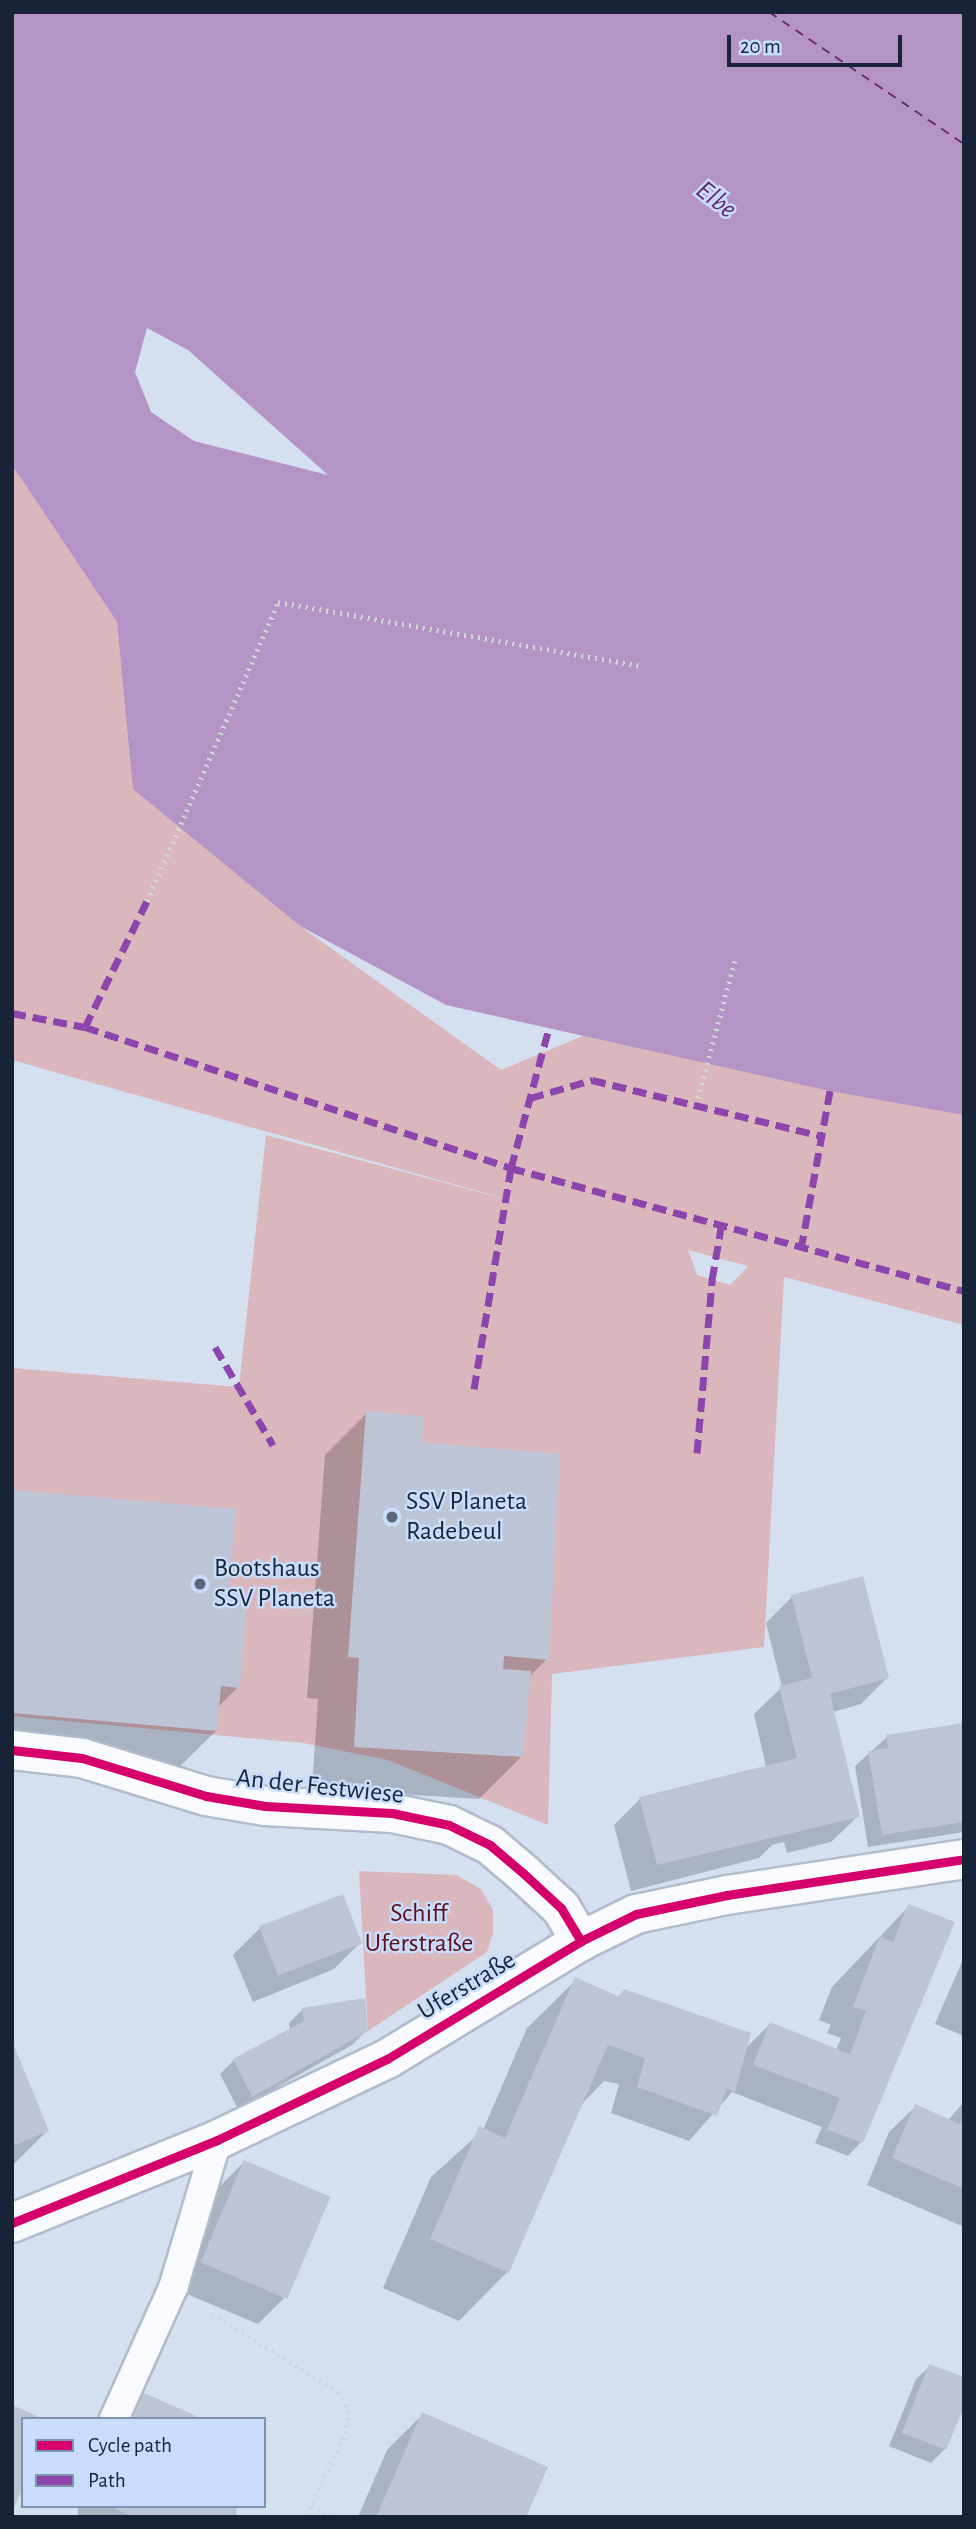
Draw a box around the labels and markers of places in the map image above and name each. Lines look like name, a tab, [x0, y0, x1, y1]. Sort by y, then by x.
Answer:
place label: SSV Planeta Radebeul	[406, 1486, 527, 1548]
marker: SSV Planeta Radebeul	[384, 1509, 400, 1525]
place label: Bootshaus SSV Planeta	[214, 1553, 335, 1614]
marker: Bootshaus SSV Planeta	[192, 1576, 208, 1592]

